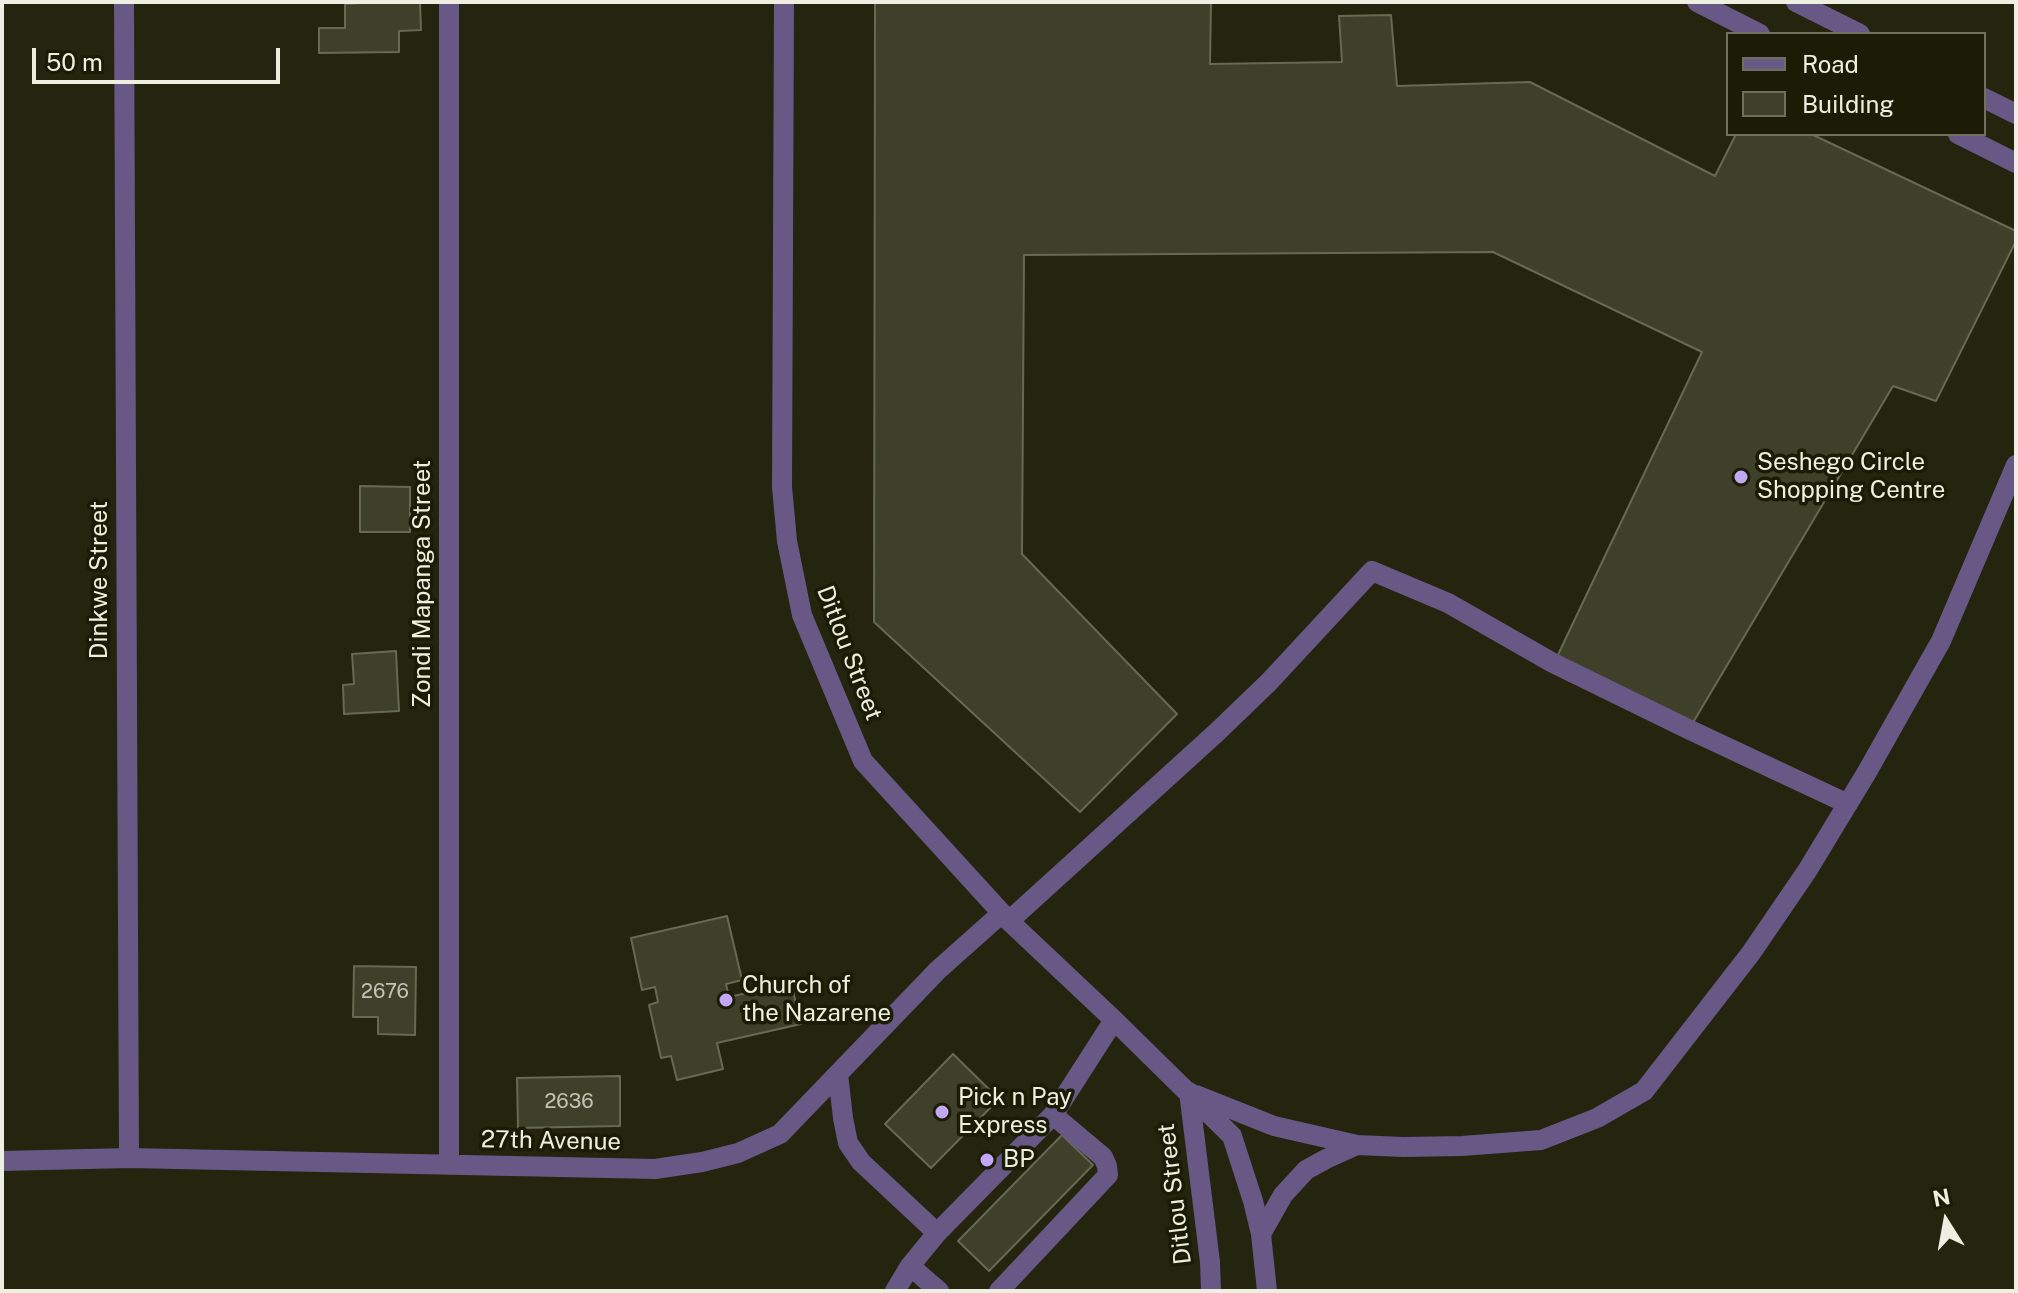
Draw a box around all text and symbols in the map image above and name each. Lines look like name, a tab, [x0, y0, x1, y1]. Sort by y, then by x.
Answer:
scale bar	[36, 32, 284, 82]
legend	[1726, 32, 1986, 136]
text: 50 m	[46, 48, 103, 76]
text: Road	[1802, 50, 1859, 78]
text: Building	[1802, 90, 1894, 118]
place label: Seshego Circle Shopping Centre	[1757, 449, 1945, 505]
street label: Zondi Mapanga Street	[409, 460, 437, 708]
marker: Seshego Circle Shopping Centre	[1732, 468, 1750, 486]
street label: Dinkwe Street	[86, 501, 114, 659]
street label: Ditlou Street	[810, 582, 888, 724]
place label: Church of the Nazarene	[742, 972, 891, 1028]
house number: 2676	[361, 980, 409, 1004]
marker: Church of the Nazarene	[717, 991, 735, 1009]
place label: Pick n Pay Express	[958, 1084, 1072, 1140]
house number: 2636	[544, 1090, 594, 1114]
marker: Pick n Pay Express	[933, 1103, 951, 1121]
street label: Ditlou Street	[1152, 1122, 1198, 1266]
street label: 27th Avenue	[481, 1125, 621, 1157]
place label: BP	[1003, 1146, 1035, 1174]
marker: BP	[978, 1151, 996, 1169]
north arrow	[1906, 1181, 1986, 1261]
text: N	[1930, 1183, 1952, 1212]

